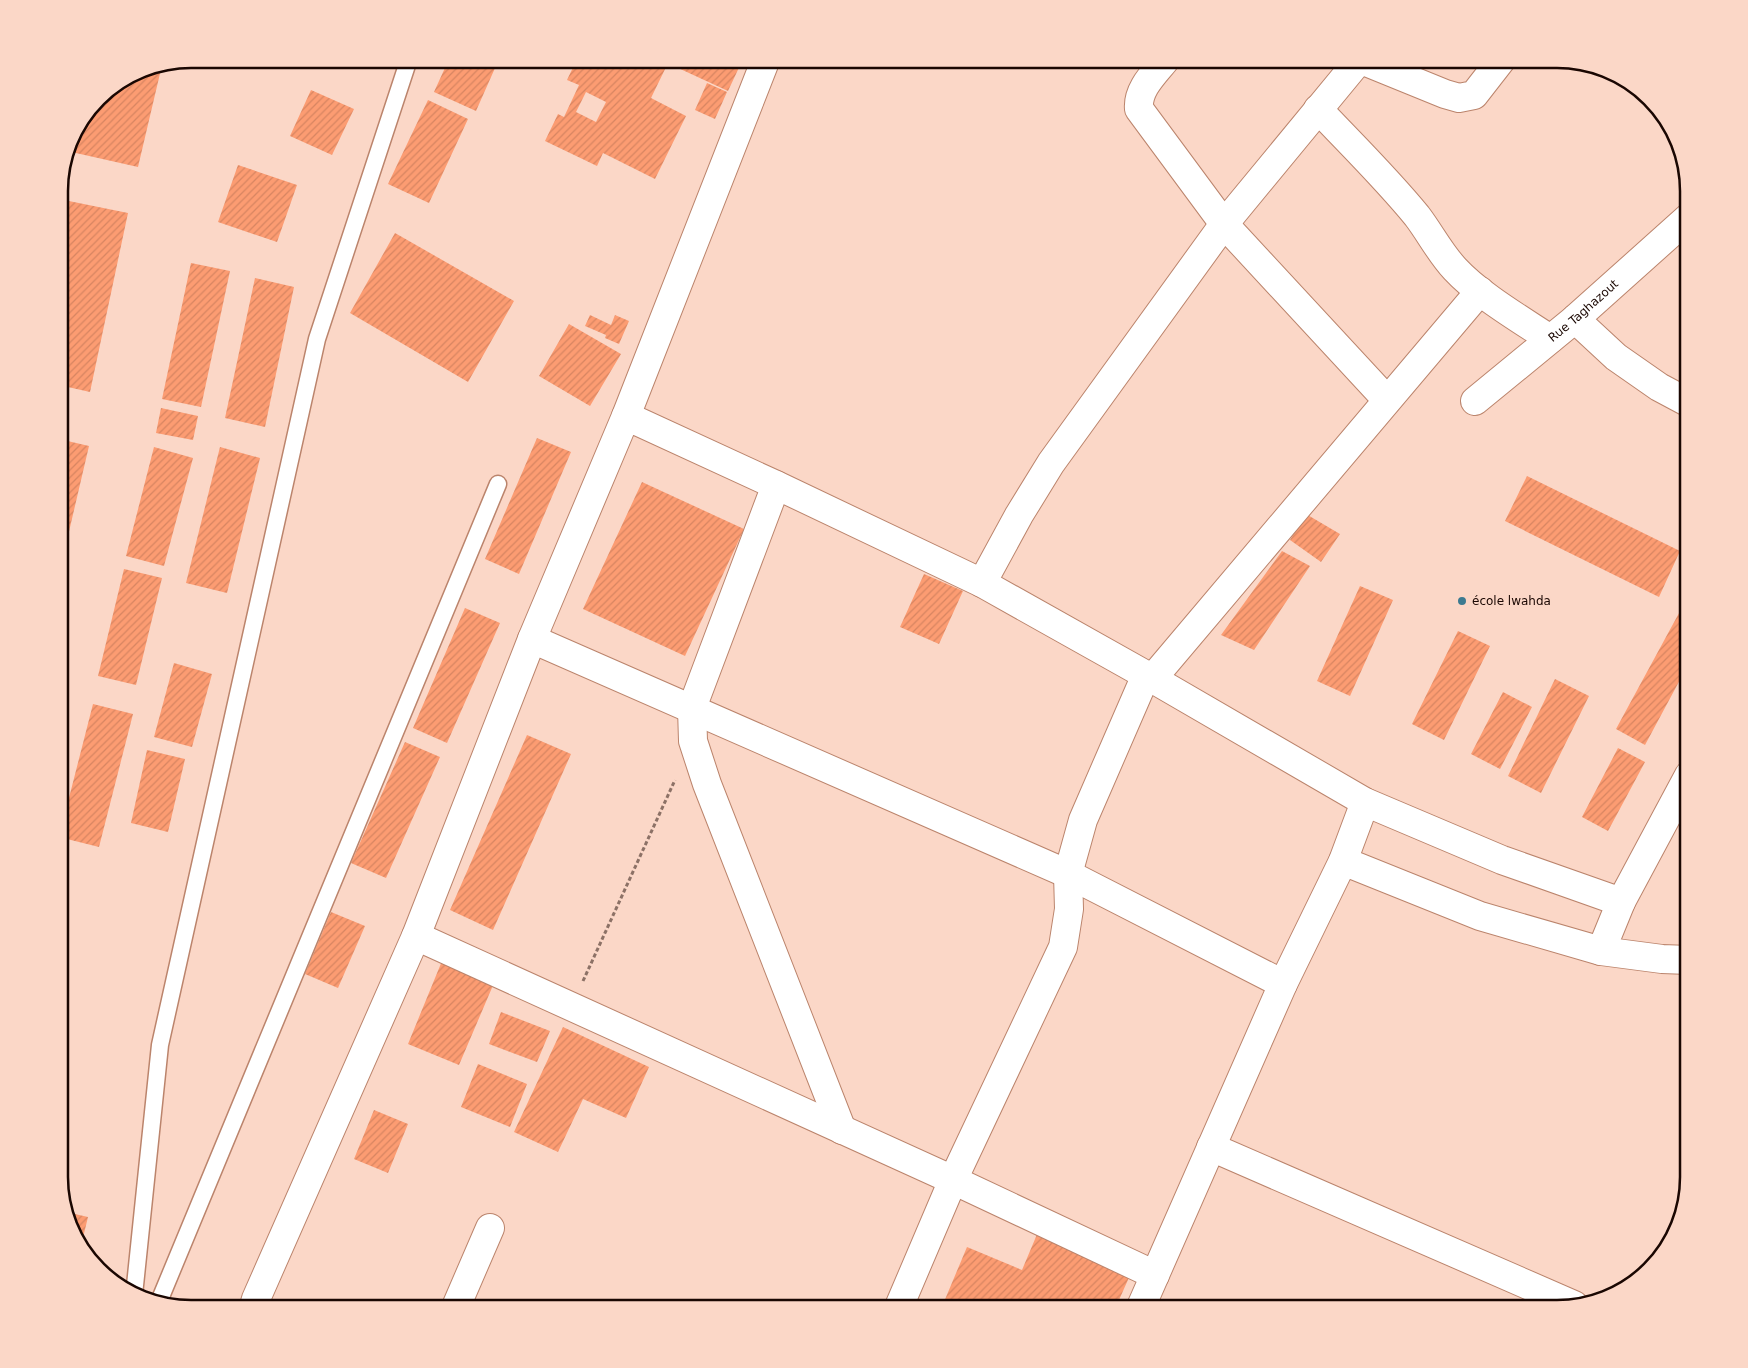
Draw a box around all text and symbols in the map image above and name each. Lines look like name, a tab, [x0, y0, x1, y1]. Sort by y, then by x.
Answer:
street label: Rue Taghazout	[1546, 276, 1621, 345]
place label: école lwahda	[1472, 594, 1551, 608]
marker: école lwahda	[1456, 595, 1468, 607]

